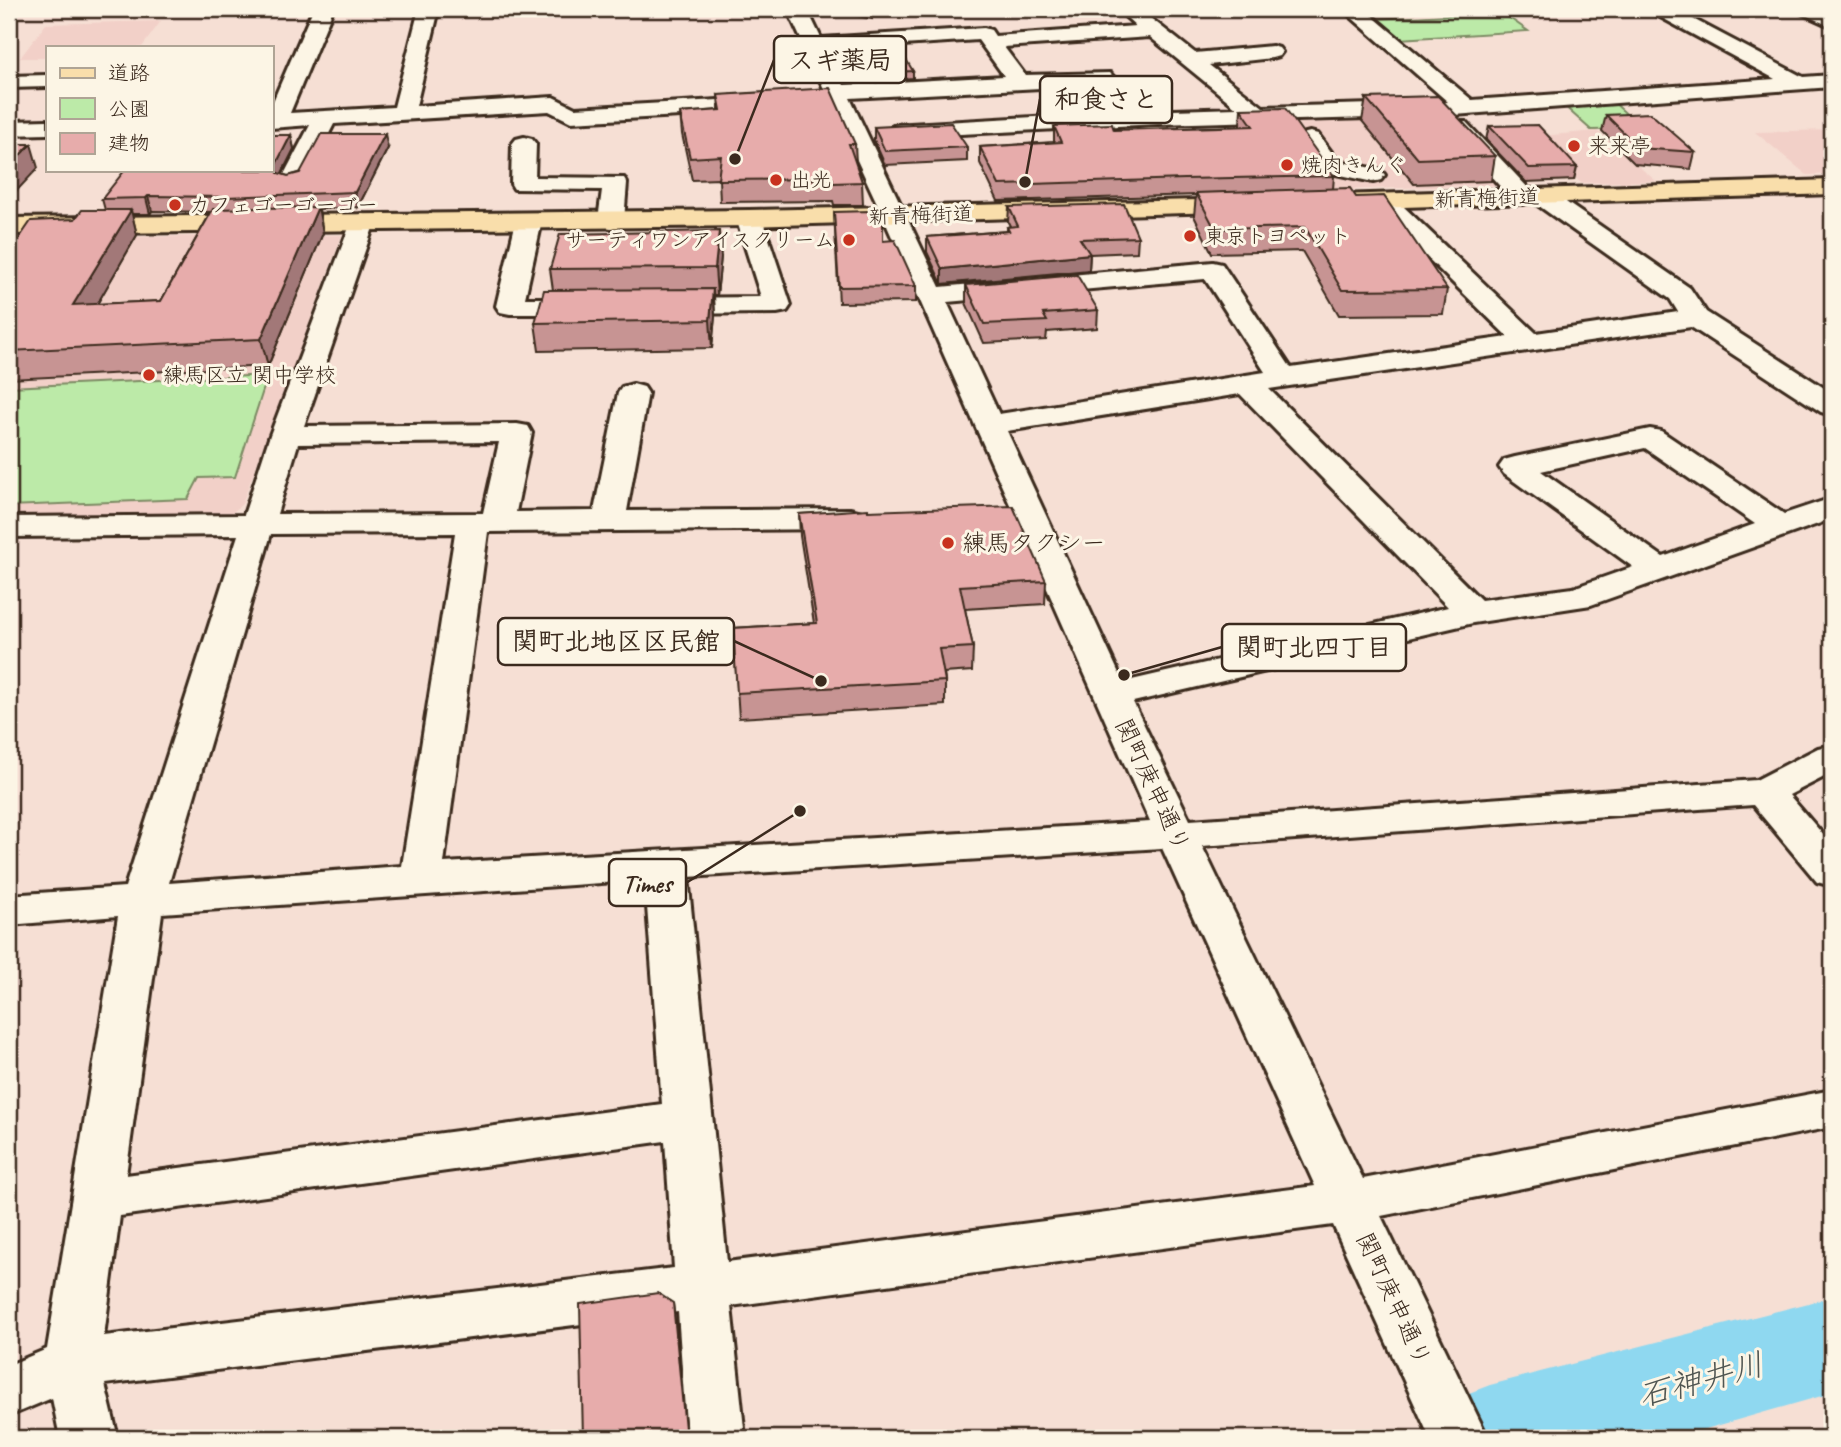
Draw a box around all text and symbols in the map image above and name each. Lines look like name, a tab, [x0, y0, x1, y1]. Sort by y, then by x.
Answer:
callout: スギ薬局	[774, 36, 906, 83]
text: スギ薬局	[788, 44, 892, 77]
legend	[46, 46, 273, 172]
text: 道路	[108, 60, 150, 86]
callout: 和食さと	[1040, 76, 1172, 123]
text: 和食さと	[1054, 83, 1158, 116]
text: 公園	[108, 96, 150, 122]
text: 建物	[108, 130, 150, 156]
place label: 来来亭	[1588, 133, 1651, 159]
marker: 来来亭	[1566, 138, 1582, 154]
place label: 焼肉きんぐ	[1301, 152, 1406, 178]
marker: 焼肉きんぐ	[1279, 157, 1295, 173]
place label: 出光	[790, 167, 832, 193]
marker: 出光	[768, 172, 784, 188]
street label: 新青梅街道	[1434, 183, 1540, 213]
place label: カフェゴーゴーゴー	[189, 192, 378, 218]
marker: カフェゴーゴーゴー	[167, 197, 183, 213]
street label: 新青梅街道	[868, 200, 974, 230]
place label: 東京トヨペット	[1204, 223, 1351, 249]
place label: サーティワンアイスクリーム	[565, 227, 835, 253]
marker: 東京トヨペット	[1182, 228, 1198, 244]
marker: サーティワンアイスクリーム	[841, 232, 857, 248]
place label: 練馬区立 関中学校	[163, 362, 336, 388]
marker: 練馬区立 関中学校	[141, 367, 157, 383]
place label: 練馬タクシー	[962, 528, 1106, 558]
marker: 練馬タクシー	[940, 535, 956, 551]
callout: 関町北地区区民館	[498, 618, 734, 665]
callout: 関町北四丁目	[1222, 624, 1406, 671]
text: 関町北地区区民館	[512, 625, 720, 658]
text: 関町北四丁目	[1236, 631, 1392, 664]
street label: 関町庚申通り	[1109, 713, 1197, 857]
callout: Times	[609, 859, 686, 906]
text: Times	[622, 867, 675, 900]
street label: 関町庚申通り	[1350, 1227, 1438, 1371]
water label: 石神井川	[1634, 1344, 1768, 1416]

